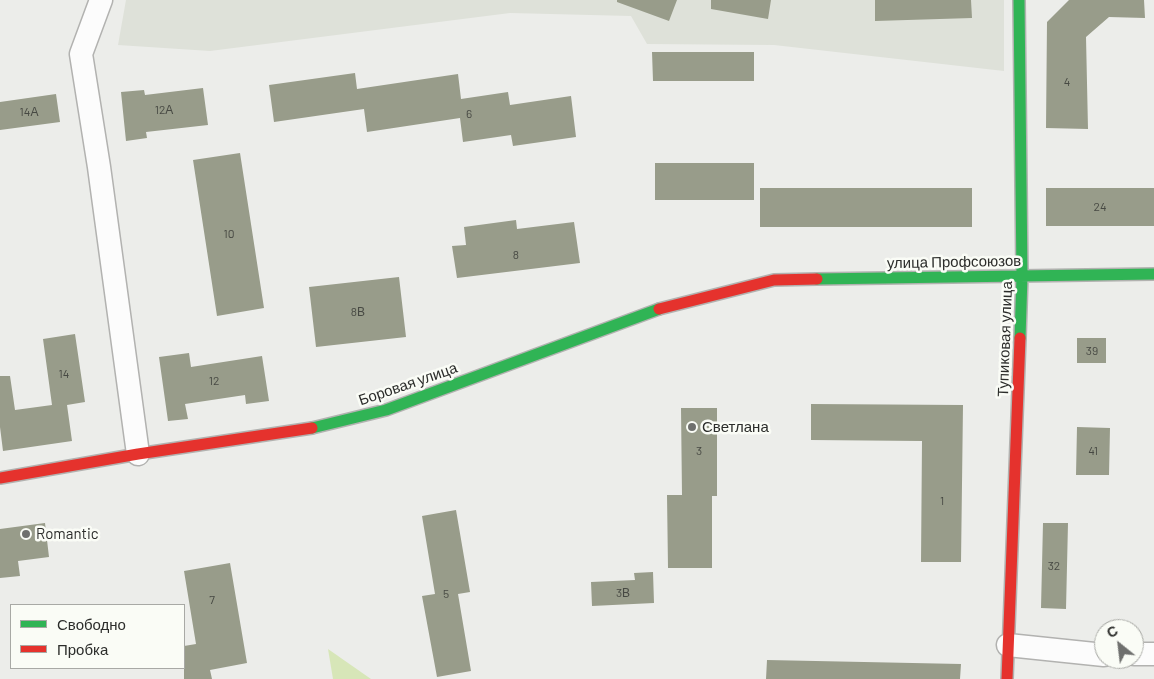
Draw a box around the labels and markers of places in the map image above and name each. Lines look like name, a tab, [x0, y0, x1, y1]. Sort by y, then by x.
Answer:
place label: Светлана	[702, 418, 769, 436]
marker: Светлана	[686, 421, 698, 433]
place label: Romantic	[36, 525, 99, 543]
marker: Romantic	[20, 528, 32, 540]

